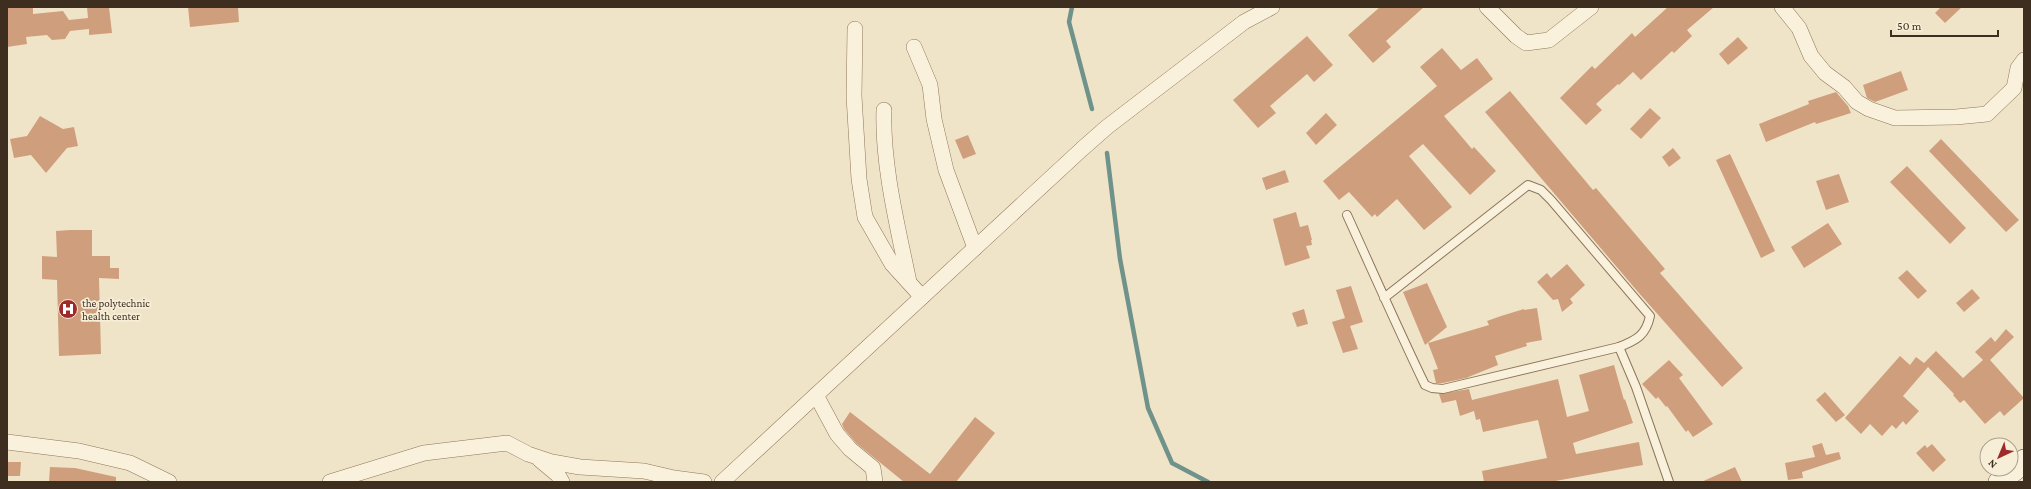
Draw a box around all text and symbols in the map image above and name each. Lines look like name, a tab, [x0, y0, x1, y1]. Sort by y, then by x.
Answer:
scale bar	[1891, 12, 1998, 38]
text: 50 m	[1897, 19, 1922, 33]
place label: the polytechnic health center	[82, 297, 150, 322]
hospital icon: the polytechnic health center	[57, 298, 79, 320]
north arrow	[1979, 437, 2019, 477]
text: N	[1985, 457, 1999, 471]

